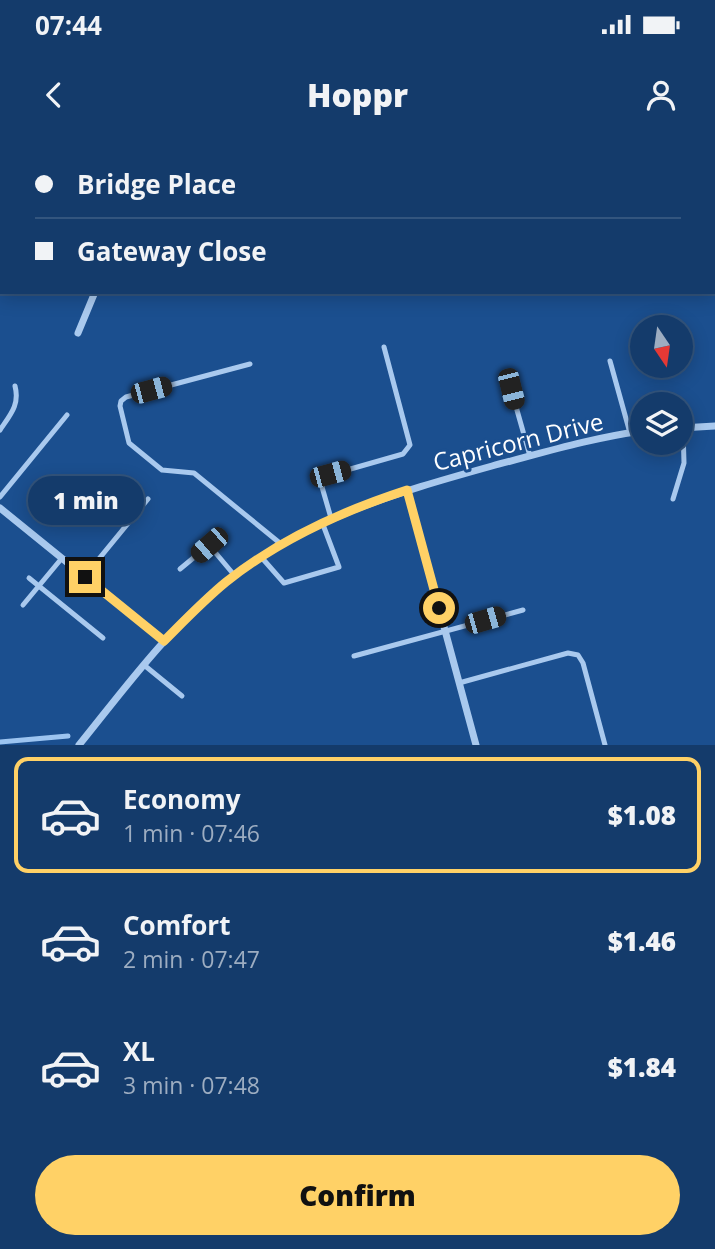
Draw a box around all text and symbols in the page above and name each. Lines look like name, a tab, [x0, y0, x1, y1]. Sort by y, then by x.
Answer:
text: 07:44	[35, 7, 102, 43]
text: Hoppr	[307, 73, 408, 116]
icon: back	[35, 76, 73, 114]
icon: person	[642, 76, 680, 114]
text: Bridge Place	[77, 166, 236, 202]
text: Gateway Close	[77, 233, 267, 269]
north arrow	[630, 315, 693, 378]
map controls	[630, 315, 693, 455]
car	[496, 366, 527, 412]
car	[128, 374, 175, 406]
button: layers	[630, 392, 693, 455]
street label: Capricorn Drive	[429, 404, 607, 478]
car	[307, 458, 354, 490]
callout: 1 min	[27, 476, 143, 524]
text: 1 min	[53, 484, 119, 516]
car	[187, 523, 232, 567]
route end	[69, 561, 101, 593]
route start	[423, 592, 455, 624]
car	[462, 604, 509, 636]
text: Economy	[123, 781, 241, 817]
icon: car	[39, 784, 102, 847]
text: $1.08	[608, 797, 676, 833]
text: 1 min · 07:46	[123, 817, 260, 849]
text: Comfort	[123, 907, 230, 943]
icon: car	[39, 910, 102, 973]
text: $1.46	[608, 923, 676, 959]
text: 2 min · 07:47	[123, 943, 260, 975]
text: XL	[123, 1033, 155, 1069]
icon: car	[39, 1036, 102, 1099]
text: $1.84	[608, 1049, 676, 1085]
text: 3 min · 07:48	[123, 1069, 260, 1101]
button: Confirm	[35, 1155, 680, 1235]

